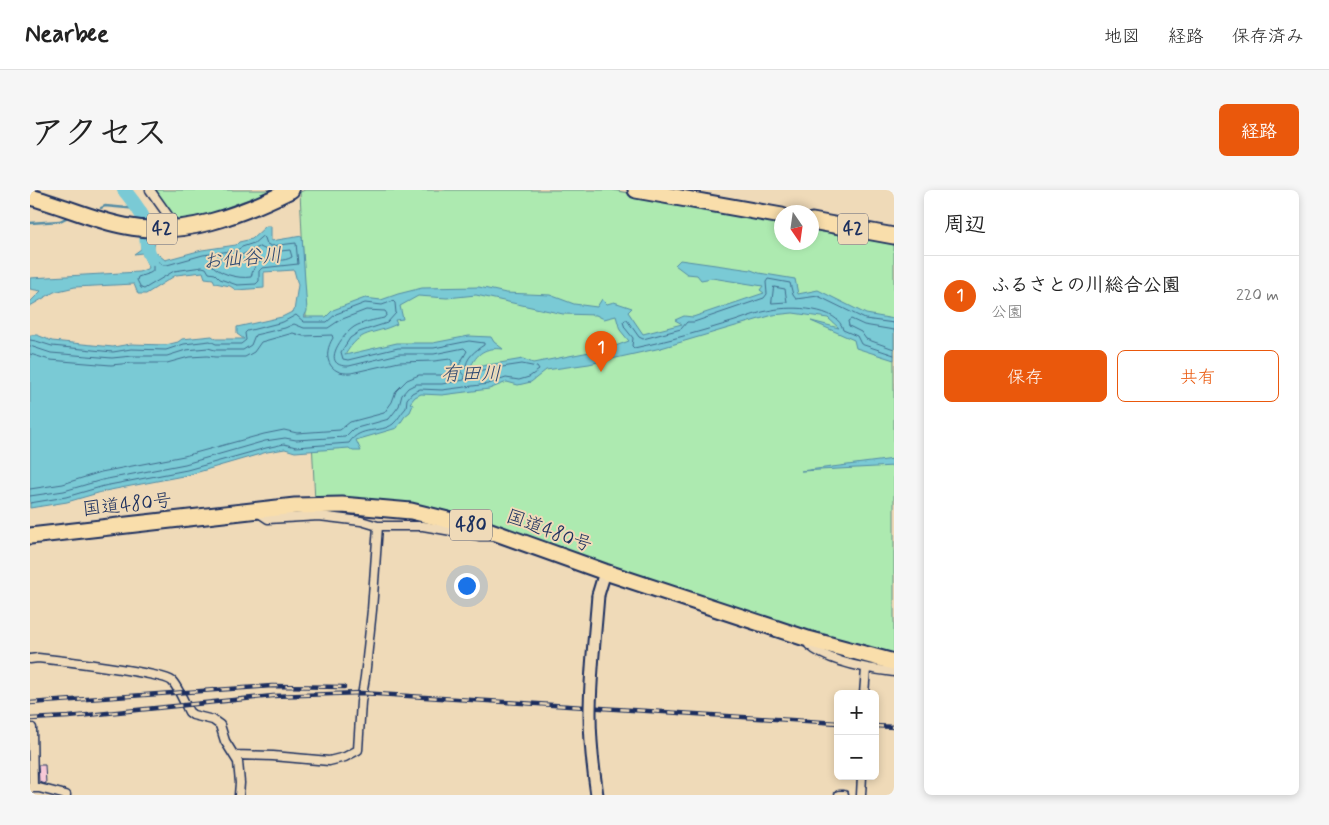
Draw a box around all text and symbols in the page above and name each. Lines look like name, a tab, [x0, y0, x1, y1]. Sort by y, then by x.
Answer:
text: Nearbee	[25, 19, 109, 50]
text: 地図	[1104, 25, 1140, 49]
text: 経路	[1168, 25, 1204, 49]
text: 保存済み	[1232, 25, 1304, 49]
button: 経路	[1219, 104, 1299, 156]
text: アクセス	[30, 111, 168, 157]
north arrow	[774, 205, 819, 250]
text: 周辺	[944, 211, 986, 239]
road number: 42	[147, 213, 177, 244]
road number: 42	[838, 213, 868, 244]
water label: お仙谷川	[201, 242, 283, 276]
text: ふるさとの川総合公園	[991, 273, 1181, 298]
text: 1	[956, 285, 964, 306]
text: 220 m	[1236, 285, 1279, 306]
text: 公園	[991, 302, 1023, 323]
pin: 1	[585, 331, 617, 372]
button: 保存	[944, 350, 1107, 402]
button: 共有	[1117, 350, 1279, 402]
water label: 有田川	[441, 361, 501, 388]
street label: 国道480号	[81, 488, 173, 522]
street label: 国道480号	[502, 504, 596, 558]
road number: 480	[450, 510, 492, 540]
your location	[454, 573, 480, 599]
map controls	[834, 690, 879, 780]
button: +	[834, 690, 879, 735]
button: −	[834, 735, 879, 780]

